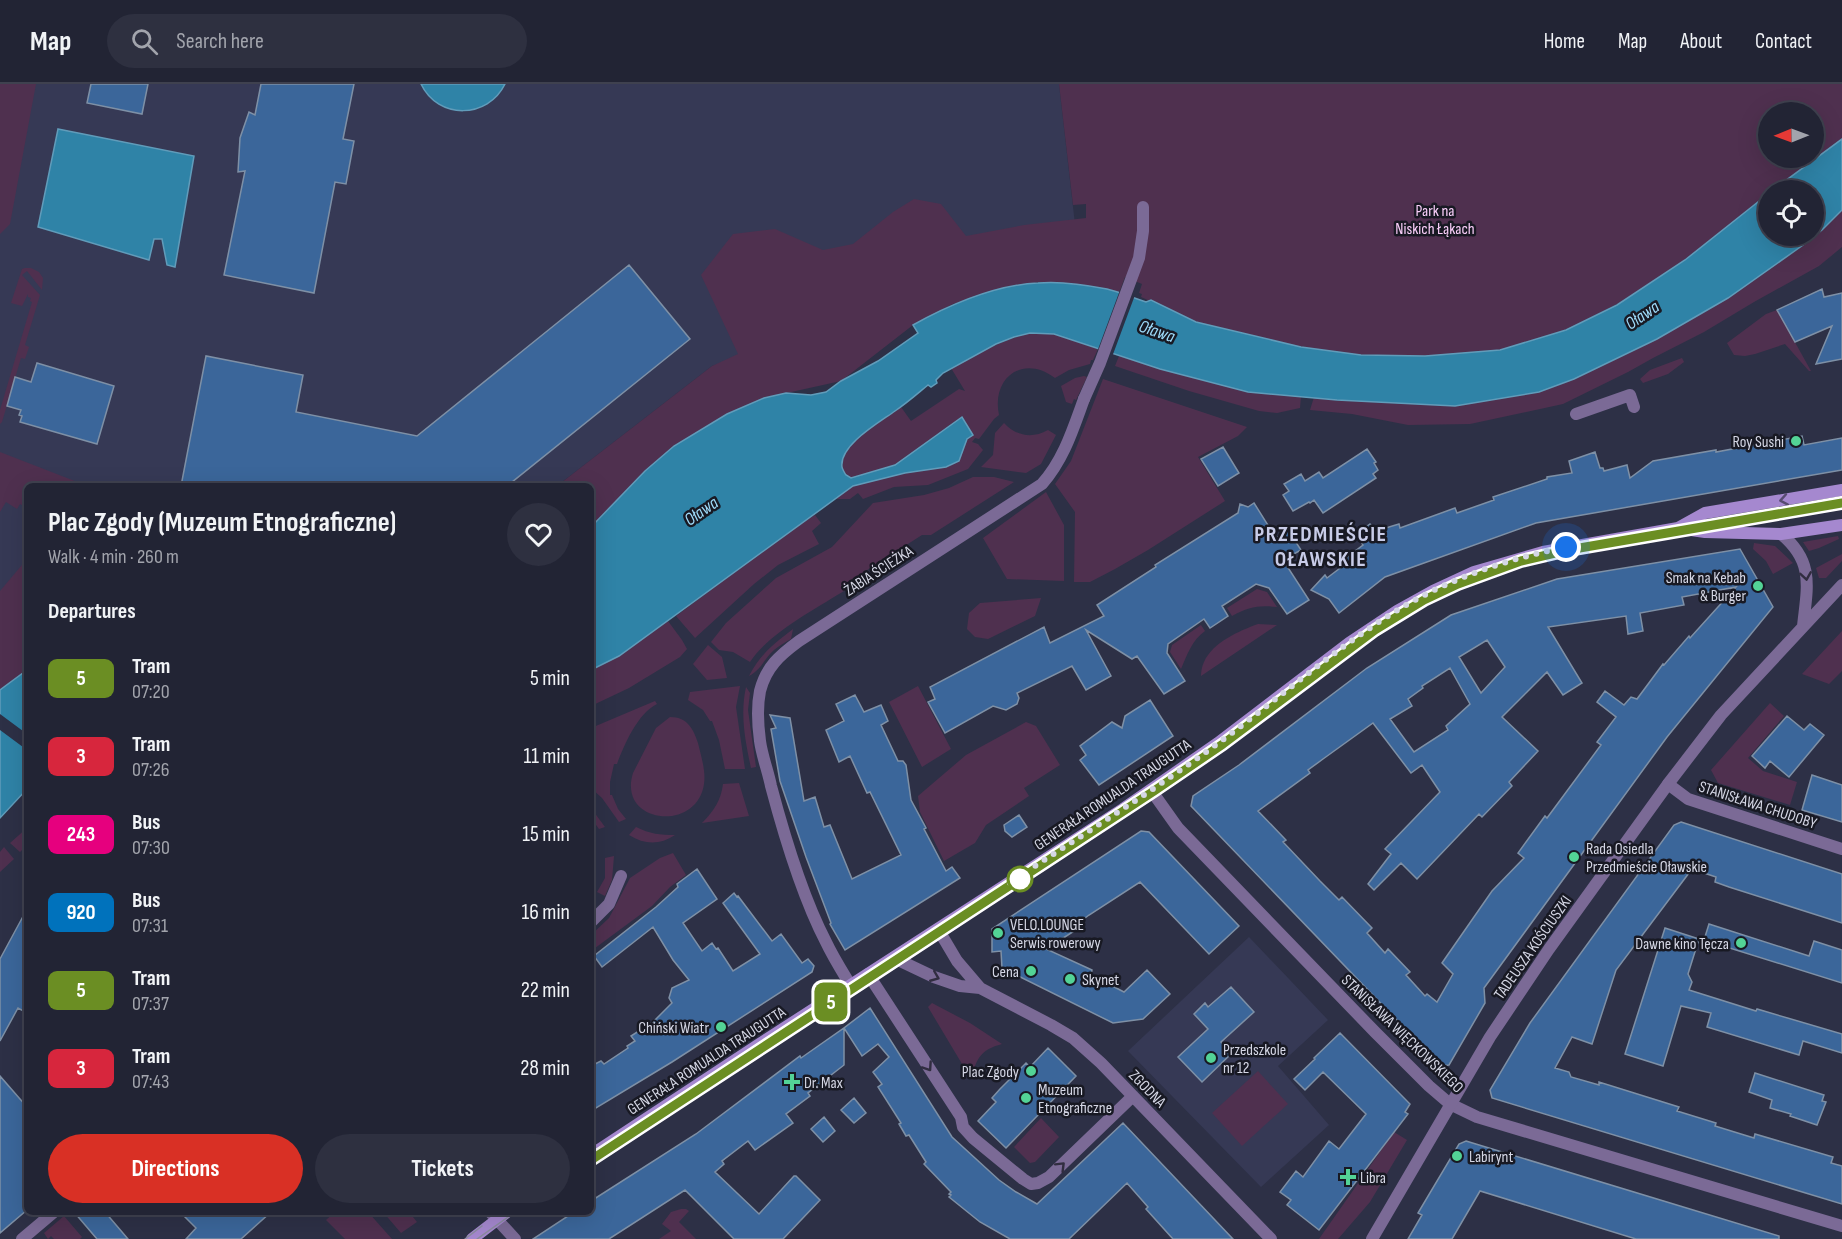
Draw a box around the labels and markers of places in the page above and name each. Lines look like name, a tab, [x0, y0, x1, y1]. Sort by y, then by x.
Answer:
place label: Roy Sushi	[1732, 433, 1784, 452]
marker: Roy Sushi	[1789, 434, 1803, 448]
place label: Smak na Kebab & Burger	[1666, 569, 1746, 606]
marker: Smak na Kebab & Burger	[1751, 579, 1765, 593]
place label: Rada Osiedla Przedmieście Oławskie	[1586, 840, 1707, 877]
marker: Rada Osiedla Przedmieście Oławskie	[1567, 850, 1581, 864]
unlabelled marker	[1007, 866, 1033, 892]
place label: VELO.LOUNGE Serwis rowerowy	[1010, 916, 1101, 953]
marker: VELO.LOUNGE Serwis rowerowy	[991, 926, 1005, 940]
place label: Dawne kino Tęcza	[1635, 935, 1729, 954]
marker: Dawne kino Tęcza	[1734, 936, 1748, 950]
place label: Cena	[992, 963, 1019, 982]
marker: Cena	[1024, 964, 1038, 978]
place label: Skynet	[1082, 971, 1119, 990]
marker: Skynet	[1063, 972, 1077, 986]
place label: Chiński Wiatr	[638, 1019, 709, 1038]
marker: Chiński Wiatr	[714, 1020, 728, 1034]
place label: Przedszkole nr 12	[1223, 1041, 1286, 1078]
marker: Przedszkole nr 12	[1204, 1051, 1218, 1065]
place label: Plac Zgody	[962, 1063, 1019, 1082]
marker: Plac Zgody	[1024, 1064, 1038, 1078]
place label: Dr. Max	[804, 1074, 843, 1093]
marker: Dr. Max	[785, 1075, 799, 1089]
place label: Muzeum Etnograficzne	[1038, 1081, 1112, 1118]
marker: Muzeum Etnograficzne	[1019, 1091, 1033, 1105]
place label: Labirynt	[1469, 1148, 1514, 1167]
marker: Labirynt	[1450, 1149, 1464, 1163]
place label: Libra	[1360, 1169, 1386, 1188]
marker: Libra	[1341, 1170, 1355, 1184]

